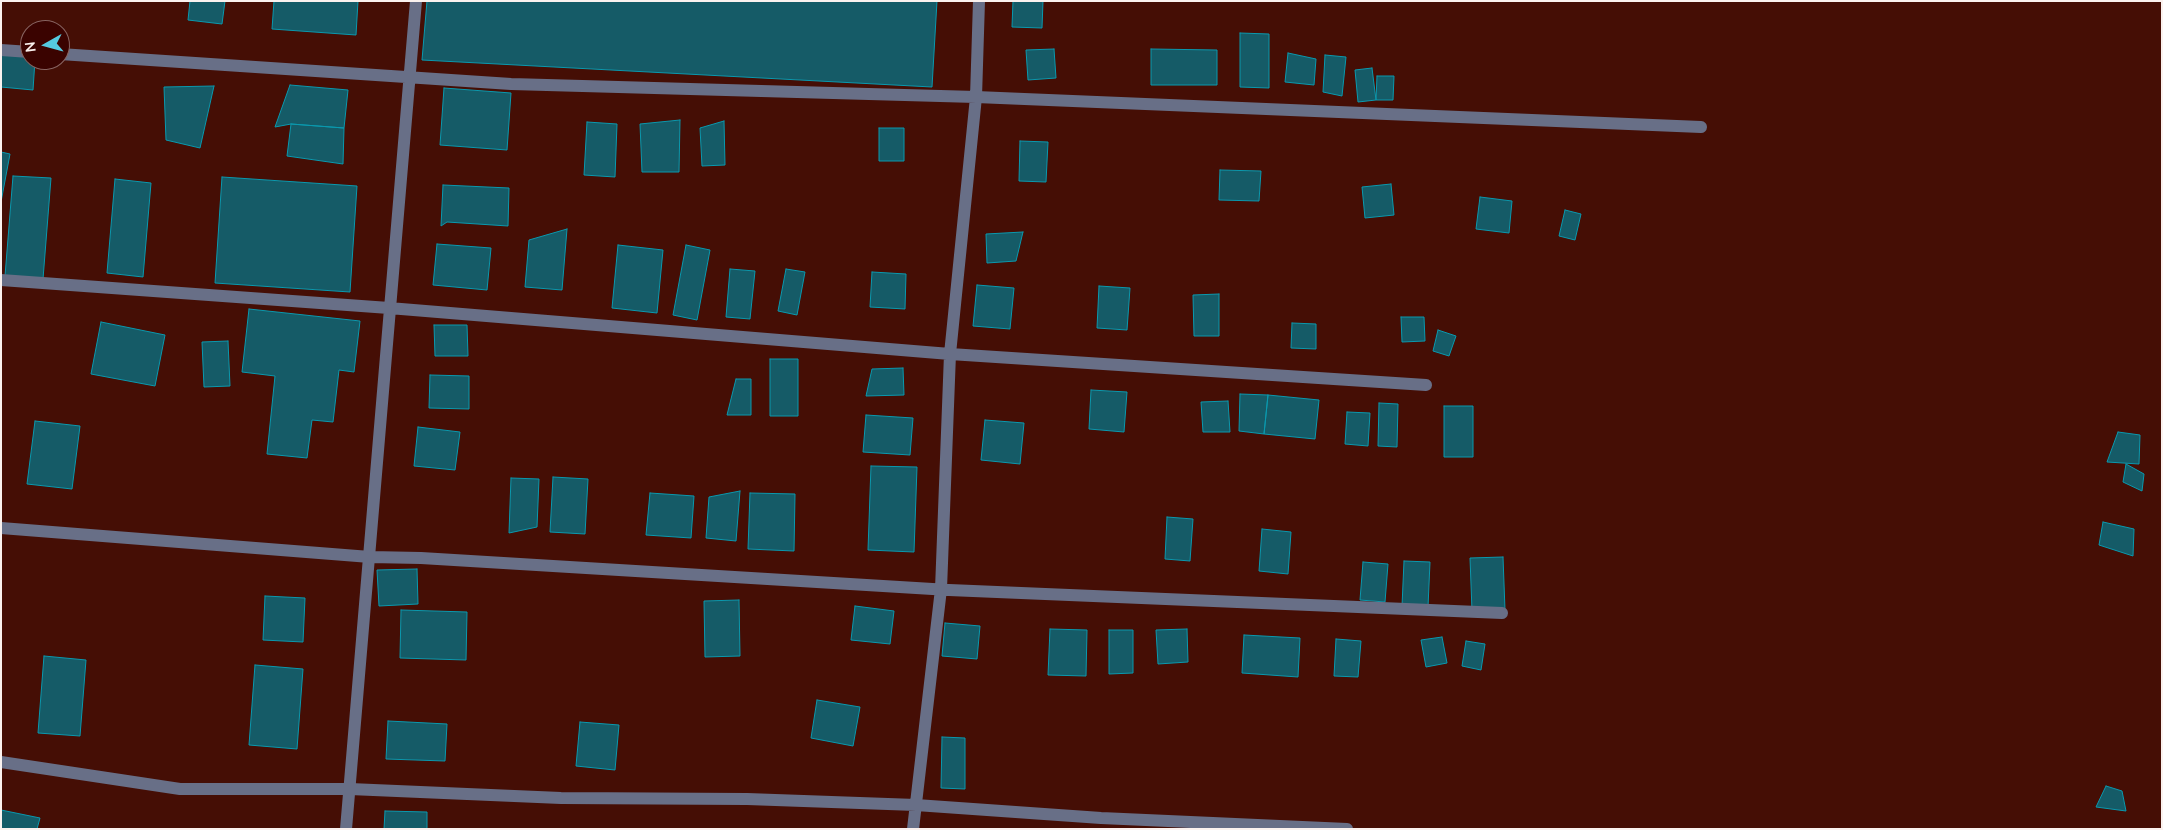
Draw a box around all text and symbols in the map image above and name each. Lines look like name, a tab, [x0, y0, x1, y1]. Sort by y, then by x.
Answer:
north arrow	[20, 20, 70, 70]
text: N	[21, 40, 41, 53]

